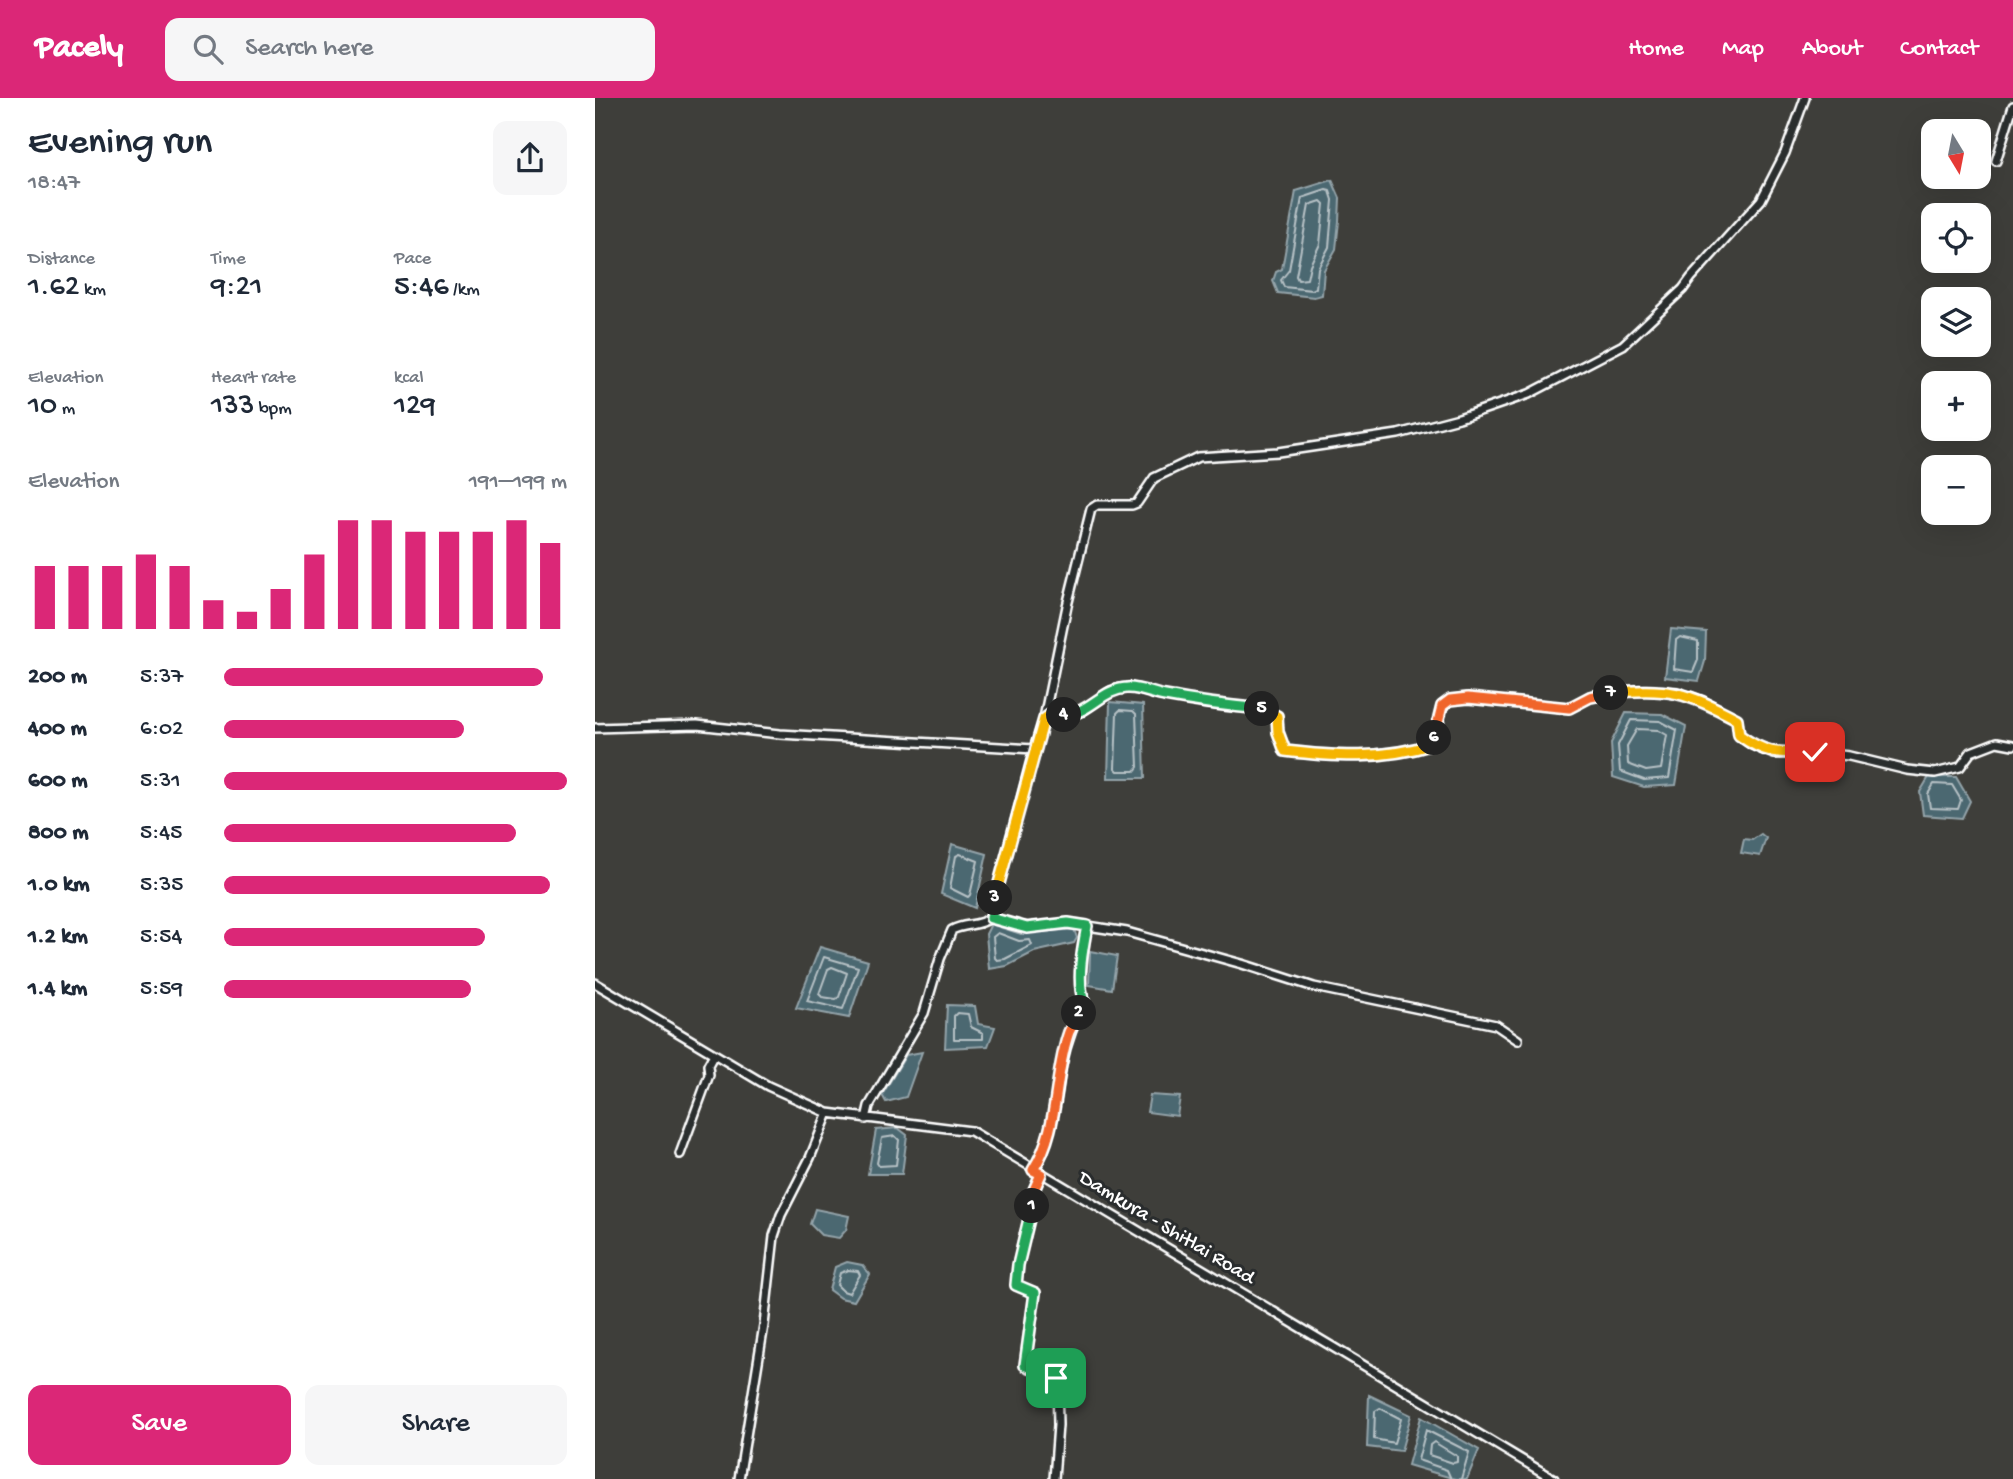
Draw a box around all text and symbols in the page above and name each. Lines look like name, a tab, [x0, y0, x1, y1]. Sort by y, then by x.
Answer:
search box	[165, 18, 655, 81]
text: Pacely	[35, 30, 123, 68]
icon: search	[189, 30, 227, 68]
text: Search here	[245, 34, 373, 65]
text: Home	[1628, 35, 1684, 64]
text: Map	[1722, 35, 1764, 64]
text: About	[1802, 35, 1862, 64]
text: Contact	[1900, 35, 1978, 64]
north arrow	[1921, 119, 1991, 189]
map controls	[1921, 119, 1991, 525]
button: share	[493, 121, 567, 195]
text: Evening run	[28, 122, 212, 166]
text: 18:47	[28, 170, 80, 197]
button: locate	[1921, 203, 1991, 273]
text: Distance	[28, 248, 95, 271]
text: Time	[211, 248, 246, 271]
text: Pace	[394, 248, 431, 271]
text: 1.62	[28, 271, 79, 306]
text: 9:21	[211, 271, 262, 306]
text: 5:46	[394, 271, 449, 306]
text: km	[79, 279, 106, 302]
text: /km	[449, 279, 480, 302]
button: layers	[1921, 287, 1991, 357]
text: Elevation	[28, 367, 104, 390]
text: Heart rate	[211, 367, 296, 390]
text: kcal	[394, 367, 424, 390]
button: +	[1921, 371, 1991, 441]
text: 10	[28, 390, 57, 425]
text: 133	[211, 390, 254, 425]
text: 129	[394, 390, 436, 425]
text: m	[57, 398, 75, 421]
text: bpm	[254, 398, 292, 421]
button: −	[1921, 455, 1991, 525]
text: Elevation	[28, 469, 119, 496]
text: 191–199 m	[469, 469, 567, 496]
text: 200 m	[28, 664, 87, 691]
text: 5:37	[140, 664, 183, 691]
pin: 7	[1593, 676, 1629, 710]
text: 7	[1606, 681, 1615, 704]
pin: 5	[1245, 692, 1279, 726]
text: 5	[1257, 697, 1267, 720]
pin: 4	[1047, 698, 1081, 732]
text: 4	[1059, 703, 1068, 726]
text: 400 m	[28, 716, 87, 743]
text: 6:02	[140, 716, 183, 743]
pin: 6	[1417, 720, 1451, 756]
pin	[1785, 722, 1845, 782]
text: 6	[1429, 726, 1438, 749]
icon: check	[1796, 733, 1834, 771]
text: 600 m	[28, 768, 88, 795]
text: 5:31	[140, 768, 181, 795]
text: 800 m	[28, 820, 89, 847]
text: 5:45	[140, 820, 182, 847]
text: 1.0 km	[28, 872, 90, 899]
text: 5:35	[140, 872, 183, 899]
pin: 3	[977, 880, 1013, 916]
text: 3	[990, 886, 999, 909]
text: 1.2 km	[28, 924, 88, 951]
text: 5:54	[140, 924, 182, 951]
text: 1.4 km	[28, 976, 87, 1003]
text: 5:59	[140, 976, 183, 1003]
pin: 2	[1061, 996, 1097, 1030]
text: 2	[1074, 1001, 1083, 1024]
street label: Damkura - Shitlai Road	[1072, 1166, 1260, 1292]
pin: 1	[1015, 1188, 1049, 1224]
text: 1	[1028, 1194, 1035, 1217]
pin	[1026, 1348, 1086, 1408]
icon: arrive	[1037, 1359, 1075, 1397]
button: Save	[28, 1385, 291, 1465]
button: Share	[305, 1385, 567, 1465]

